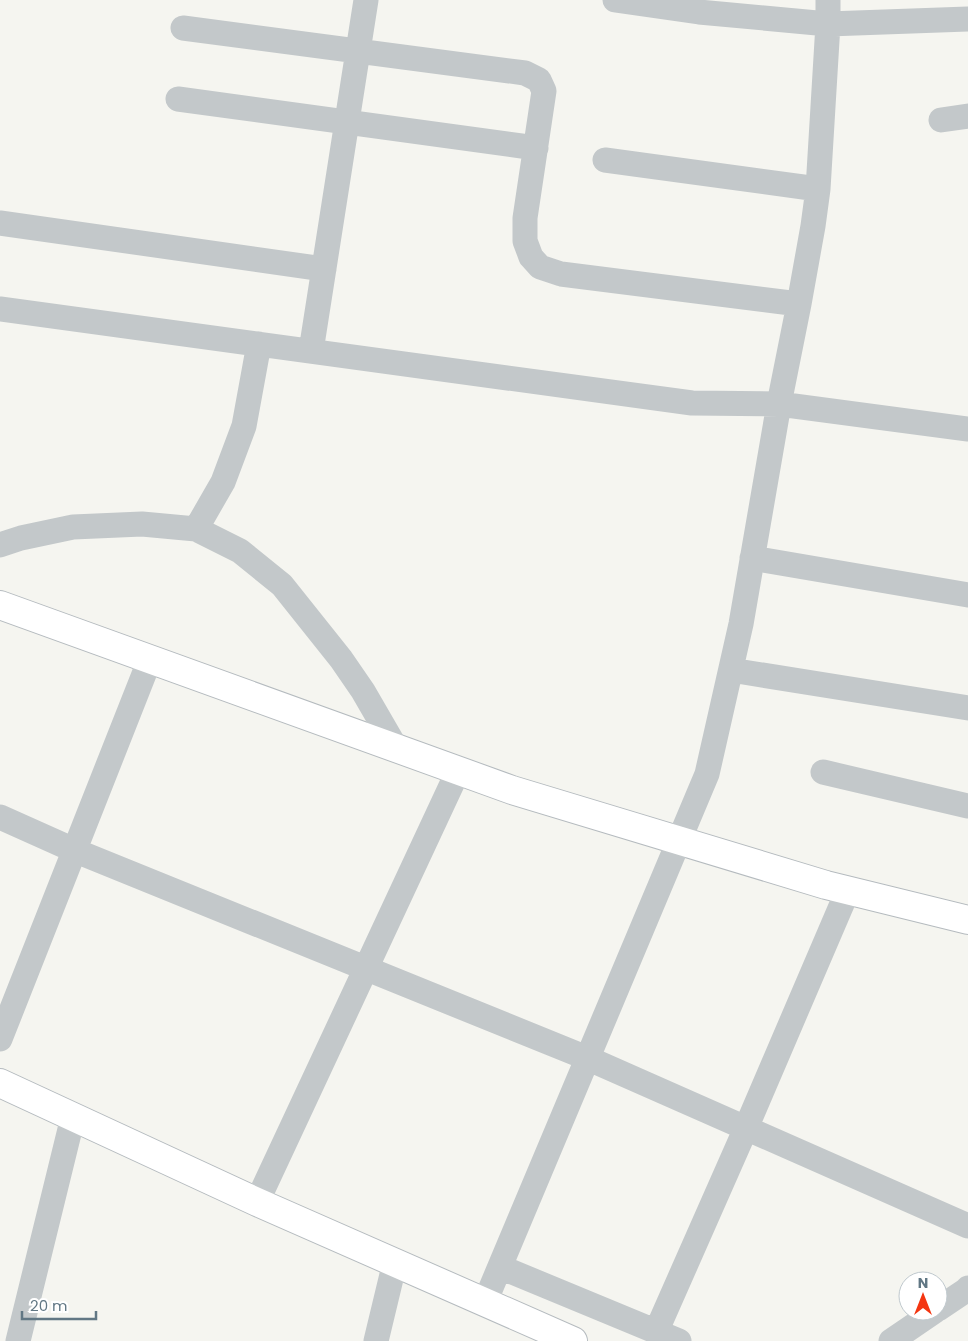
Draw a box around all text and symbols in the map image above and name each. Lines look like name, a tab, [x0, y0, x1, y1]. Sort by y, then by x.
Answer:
north arrow	[898, 1271, 948, 1321]
text: N	[918, 1273, 928, 1293]
scale bar	[22, 1288, 96, 1320]
text: 20 m	[30, 1295, 68, 1316]

